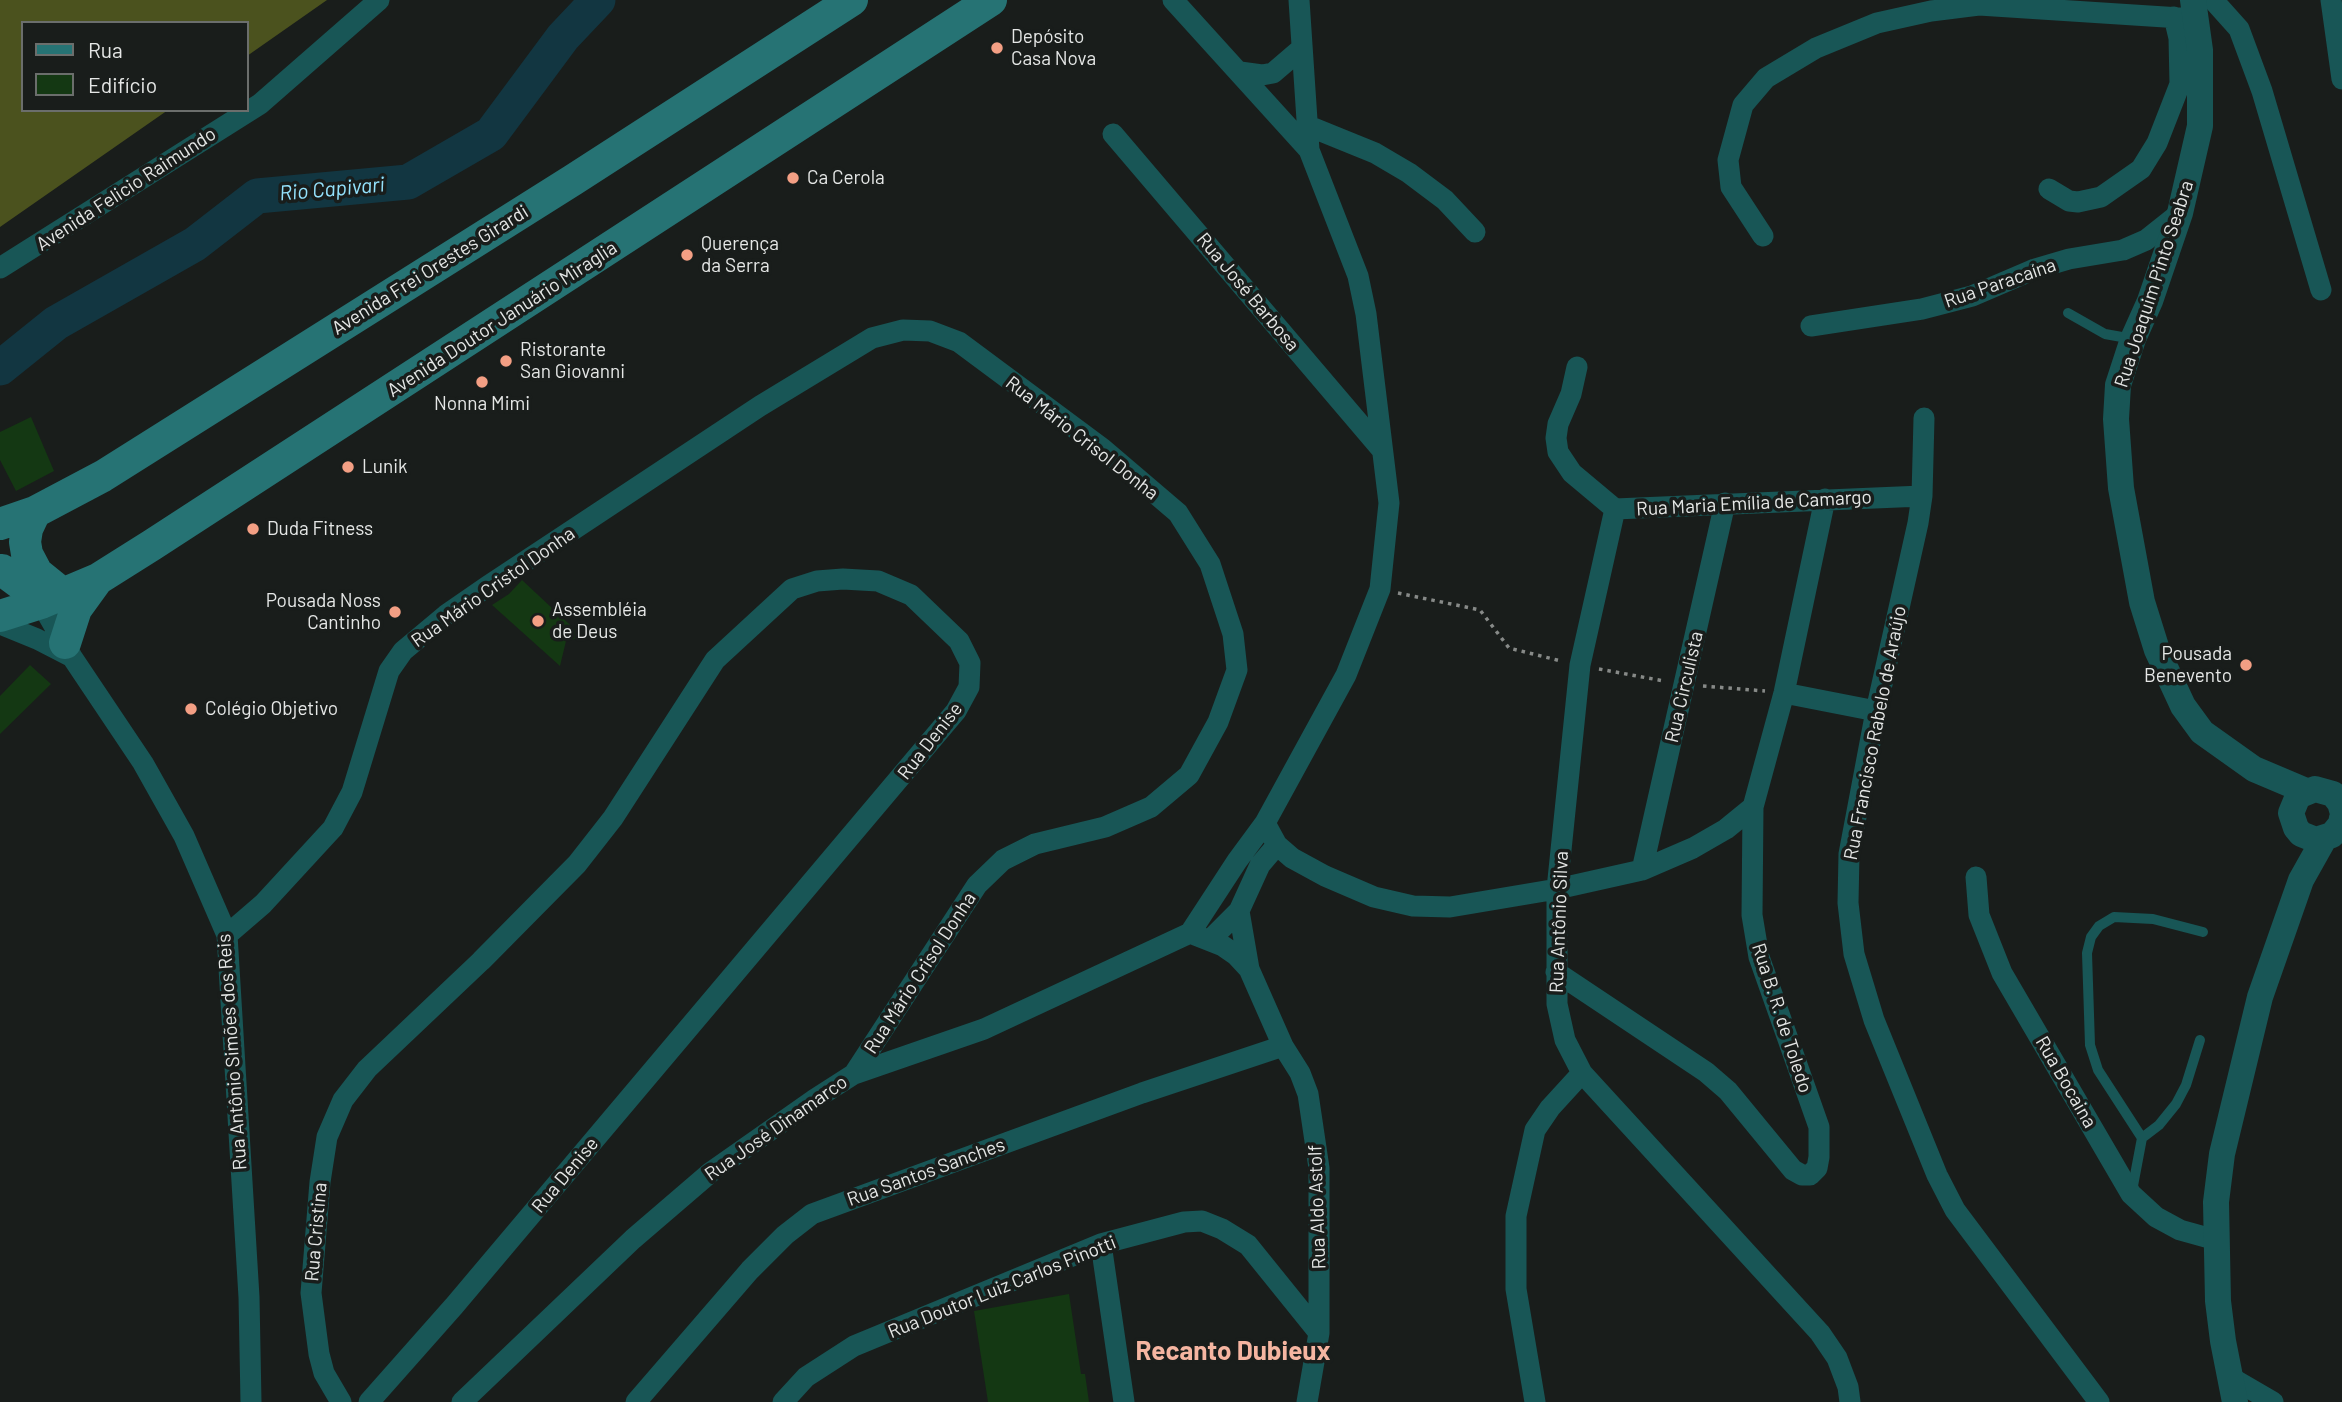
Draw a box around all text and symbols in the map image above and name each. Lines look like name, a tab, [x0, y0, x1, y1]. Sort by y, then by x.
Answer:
legend	[21, 21, 248, 112]
place label: Depósito Casa Nova	[1011, 26, 1096, 70]
text: Rua	[88, 37, 123, 62]
marker: Depósito Casa Nova	[989, 40, 1005, 56]
text: Edifício	[88, 72, 157, 97]
street label: Avenida Felicio Raimundo	[32, 122, 220, 256]
place label: Ca Cerola	[807, 167, 885, 189]
marker: Ca Cerola	[785, 170, 801, 186]
water label: Rio Capivari	[278, 172, 386, 206]
street label: Rua Joaquim Pinto Seabra	[2110, 178, 2198, 390]
street label: Avenida Frei Orestes Girardi	[328, 200, 532, 340]
street label: Rua José Barbosa	[1192, 228, 1304, 356]
place label: Querença da Serra	[701, 233, 779, 277]
street label: Avenida Doutor Januário Miraglia	[383, 236, 621, 402]
marker: Querença da Serra	[679, 247, 695, 263]
street label: Rua Paracaína	[1941, 253, 2059, 313]
place label: Ristorante San Giovanni	[520, 339, 625, 383]
marker: Ristorante San Giovanni	[498, 353, 514, 369]
street label: Rua Mário Crisol Donha	[1001, 371, 1163, 505]
marker: Nonna Mimi	[474, 374, 490, 390]
place label: Nonna Mimi	[434, 393, 530, 415]
place label: Lunik	[362, 456, 408, 478]
marker: Lunik	[340, 459, 356, 475]
street label: Rua Maria Emília de Camargo	[1636, 485, 1872, 521]
place label: Duda Fitness	[267, 518, 373, 540]
marker: Duda Fitness	[245, 521, 261, 537]
street label: Rua Mário Cristol Donha	[407, 522, 579, 652]
place label: Pousada Noss Cantinho	[266, 590, 381, 634]
place label: Assembléia de Deus	[552, 599, 647, 643]
marker: Pousada Noss Cantinho	[387, 604, 403, 620]
street label: Rua Francisco Rabelo de Araújo	[1839, 604, 1911, 862]
marker: Assembléia de Deus	[530, 613, 546, 629]
street label: Rua Circulista	[1660, 629, 1708, 745]
place label: Pousada Benevento	[2144, 643, 2232, 687]
marker: Pousada Benevento	[2238, 657, 2254, 673]
place label: Colégio Objetivo	[205, 698, 338, 720]
street label: Rua Denise	[893, 698, 967, 784]
marker: Colégio Objetivo	[183, 701, 199, 717]
street label: Rua Antônio Silva	[1545, 851, 1573, 993]
street label: Rua Mário Crisol Donha	[859, 888, 981, 1058]
street label: Rua Antônio Simões dos Reis	[212, 933, 252, 1171]
street label: Rua B. R. de Toledo	[1747, 940, 1817, 1096]
street label: Rua Bocaina	[2031, 1032, 2101, 1132]
street label: Rua José Dinamarco	[700, 1070, 852, 1186]
street label: Rua Denise	[527, 1133, 603, 1217]
street label: Rua Santos Sanches	[844, 1133, 1008, 1211]
street label: Rua Aldo Astolf	[1303, 1144, 1331, 1270]
street label: Rua Cristina	[300, 1181, 332, 1283]
street label: Rua Doutor Luiz Carlos Pinotti	[885, 1231, 1119, 1343]
district label: Recanto Dubieux	[1135, 1335, 1331, 1367]

